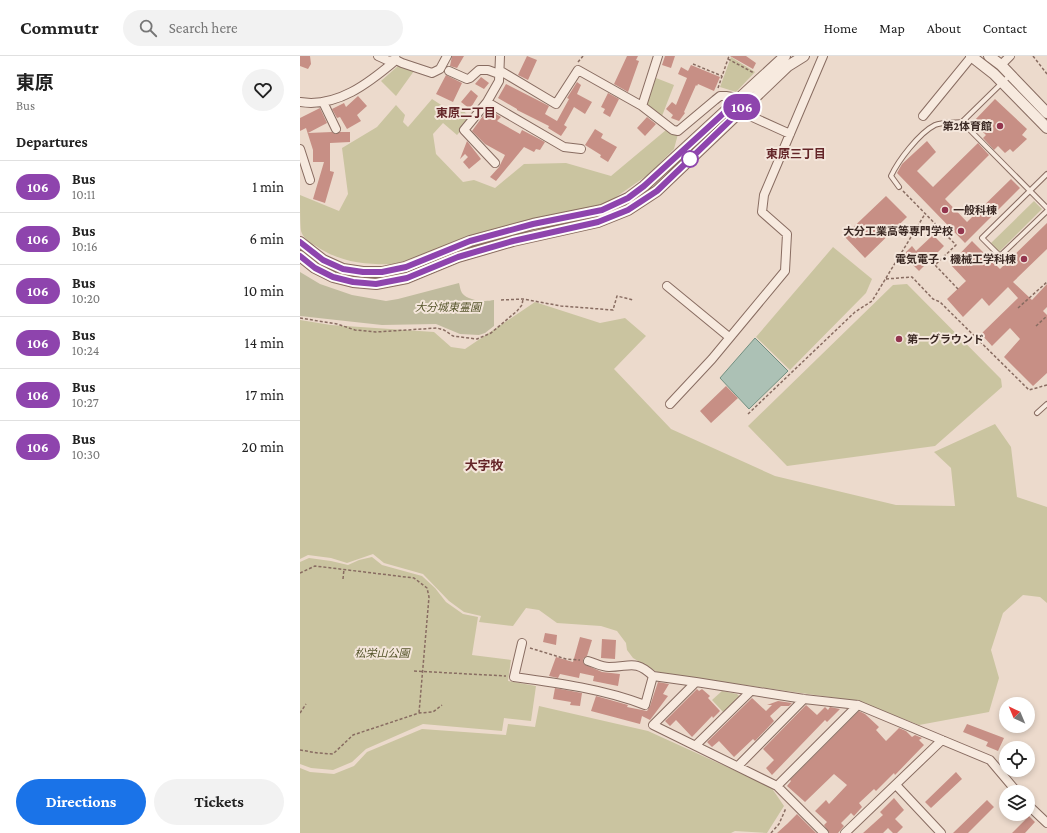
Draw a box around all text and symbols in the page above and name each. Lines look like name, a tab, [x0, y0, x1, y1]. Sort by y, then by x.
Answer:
search box	[123, 10, 403, 46]
text: Commutr	[20, 17, 99, 38]
icon: search	[137, 17, 159, 39]
text: Search here	[169, 20, 238, 36]
text: Home	[824, 20, 857, 36]
text: Map	[879, 20, 905, 36]
text: About	[927, 20, 961, 36]
text: Contact	[983, 20, 1027, 36]
button: heart	[242, 69, 284, 111]
text: 東原	[16, 72, 54, 93]
line badge: 106	[719, 94, 765, 120]
text: Bus	[16, 98, 35, 113]
text: 106	[731, 99, 753, 115]
district label: 東原二丁目	[436, 106, 496, 120]
place label: 第2体育館	[942, 120, 992, 132]
marker: 第2体育館	[995, 121, 1005, 131]
text: Departures	[16, 134, 88, 150]
district label: 東原三丁目	[766, 147, 826, 161]
unlabelled marker	[681, 150, 699, 168]
text: Bus	[72, 171, 95, 187]
text: 106	[27, 179, 49, 195]
text: 1 min	[252, 179, 284, 195]
text: 10:11	[72, 187, 95, 202]
place label: 一般科棟	[953, 204, 997, 216]
marker: 一般科棟	[940, 205, 950, 215]
text: Bus	[72, 223, 95, 239]
place label: 大分工業高等専門学校	[843, 225, 953, 237]
marker: 大分工業高等専門学校	[956, 226, 966, 236]
text: 106	[27, 231, 49, 247]
text: 6 min	[250, 231, 284, 247]
text: 10:16	[72, 239, 98, 254]
place label: 電気電子・機械工学科棟	[895, 253, 1016, 265]
marker: 電気電子・機械工学科棟	[1019, 254, 1029, 264]
text: Bus	[72, 275, 95, 291]
text: 106	[27, 283, 49, 299]
text: 10 min	[244, 283, 284, 299]
text: 10:20	[72, 291, 100, 306]
park label: 大分城東霊園	[415, 301, 483, 313]
text: Bus	[72, 327, 95, 343]
place label: 第一グラウンド	[907, 333, 984, 345]
marker: 第一グラウンド	[894, 334, 904, 344]
text: 106	[27, 335, 49, 351]
text: 14 min	[245, 335, 284, 351]
text: 10:24	[72, 343, 99, 358]
text: Bus	[72, 379, 95, 395]
text: 106	[27, 387, 49, 403]
text: 17 min	[245, 387, 284, 403]
text: 10:27	[72, 395, 99, 410]
text: Bus	[72, 431, 95, 447]
text: 106	[27, 439, 49, 455]
text: 20 min	[242, 439, 284, 455]
text: 10:30	[72, 447, 100, 462]
district label: 大字牧	[464, 458, 504, 473]
park label: 松栄山公園	[355, 647, 411, 659]
north arrow	[999, 697, 1035, 733]
map controls	[999, 697, 1035, 821]
button: locate	[999, 741, 1035, 777]
button: Directions	[16, 779, 146, 825]
button: Tickets	[154, 779, 284, 825]
button: layers	[999, 785, 1035, 821]

